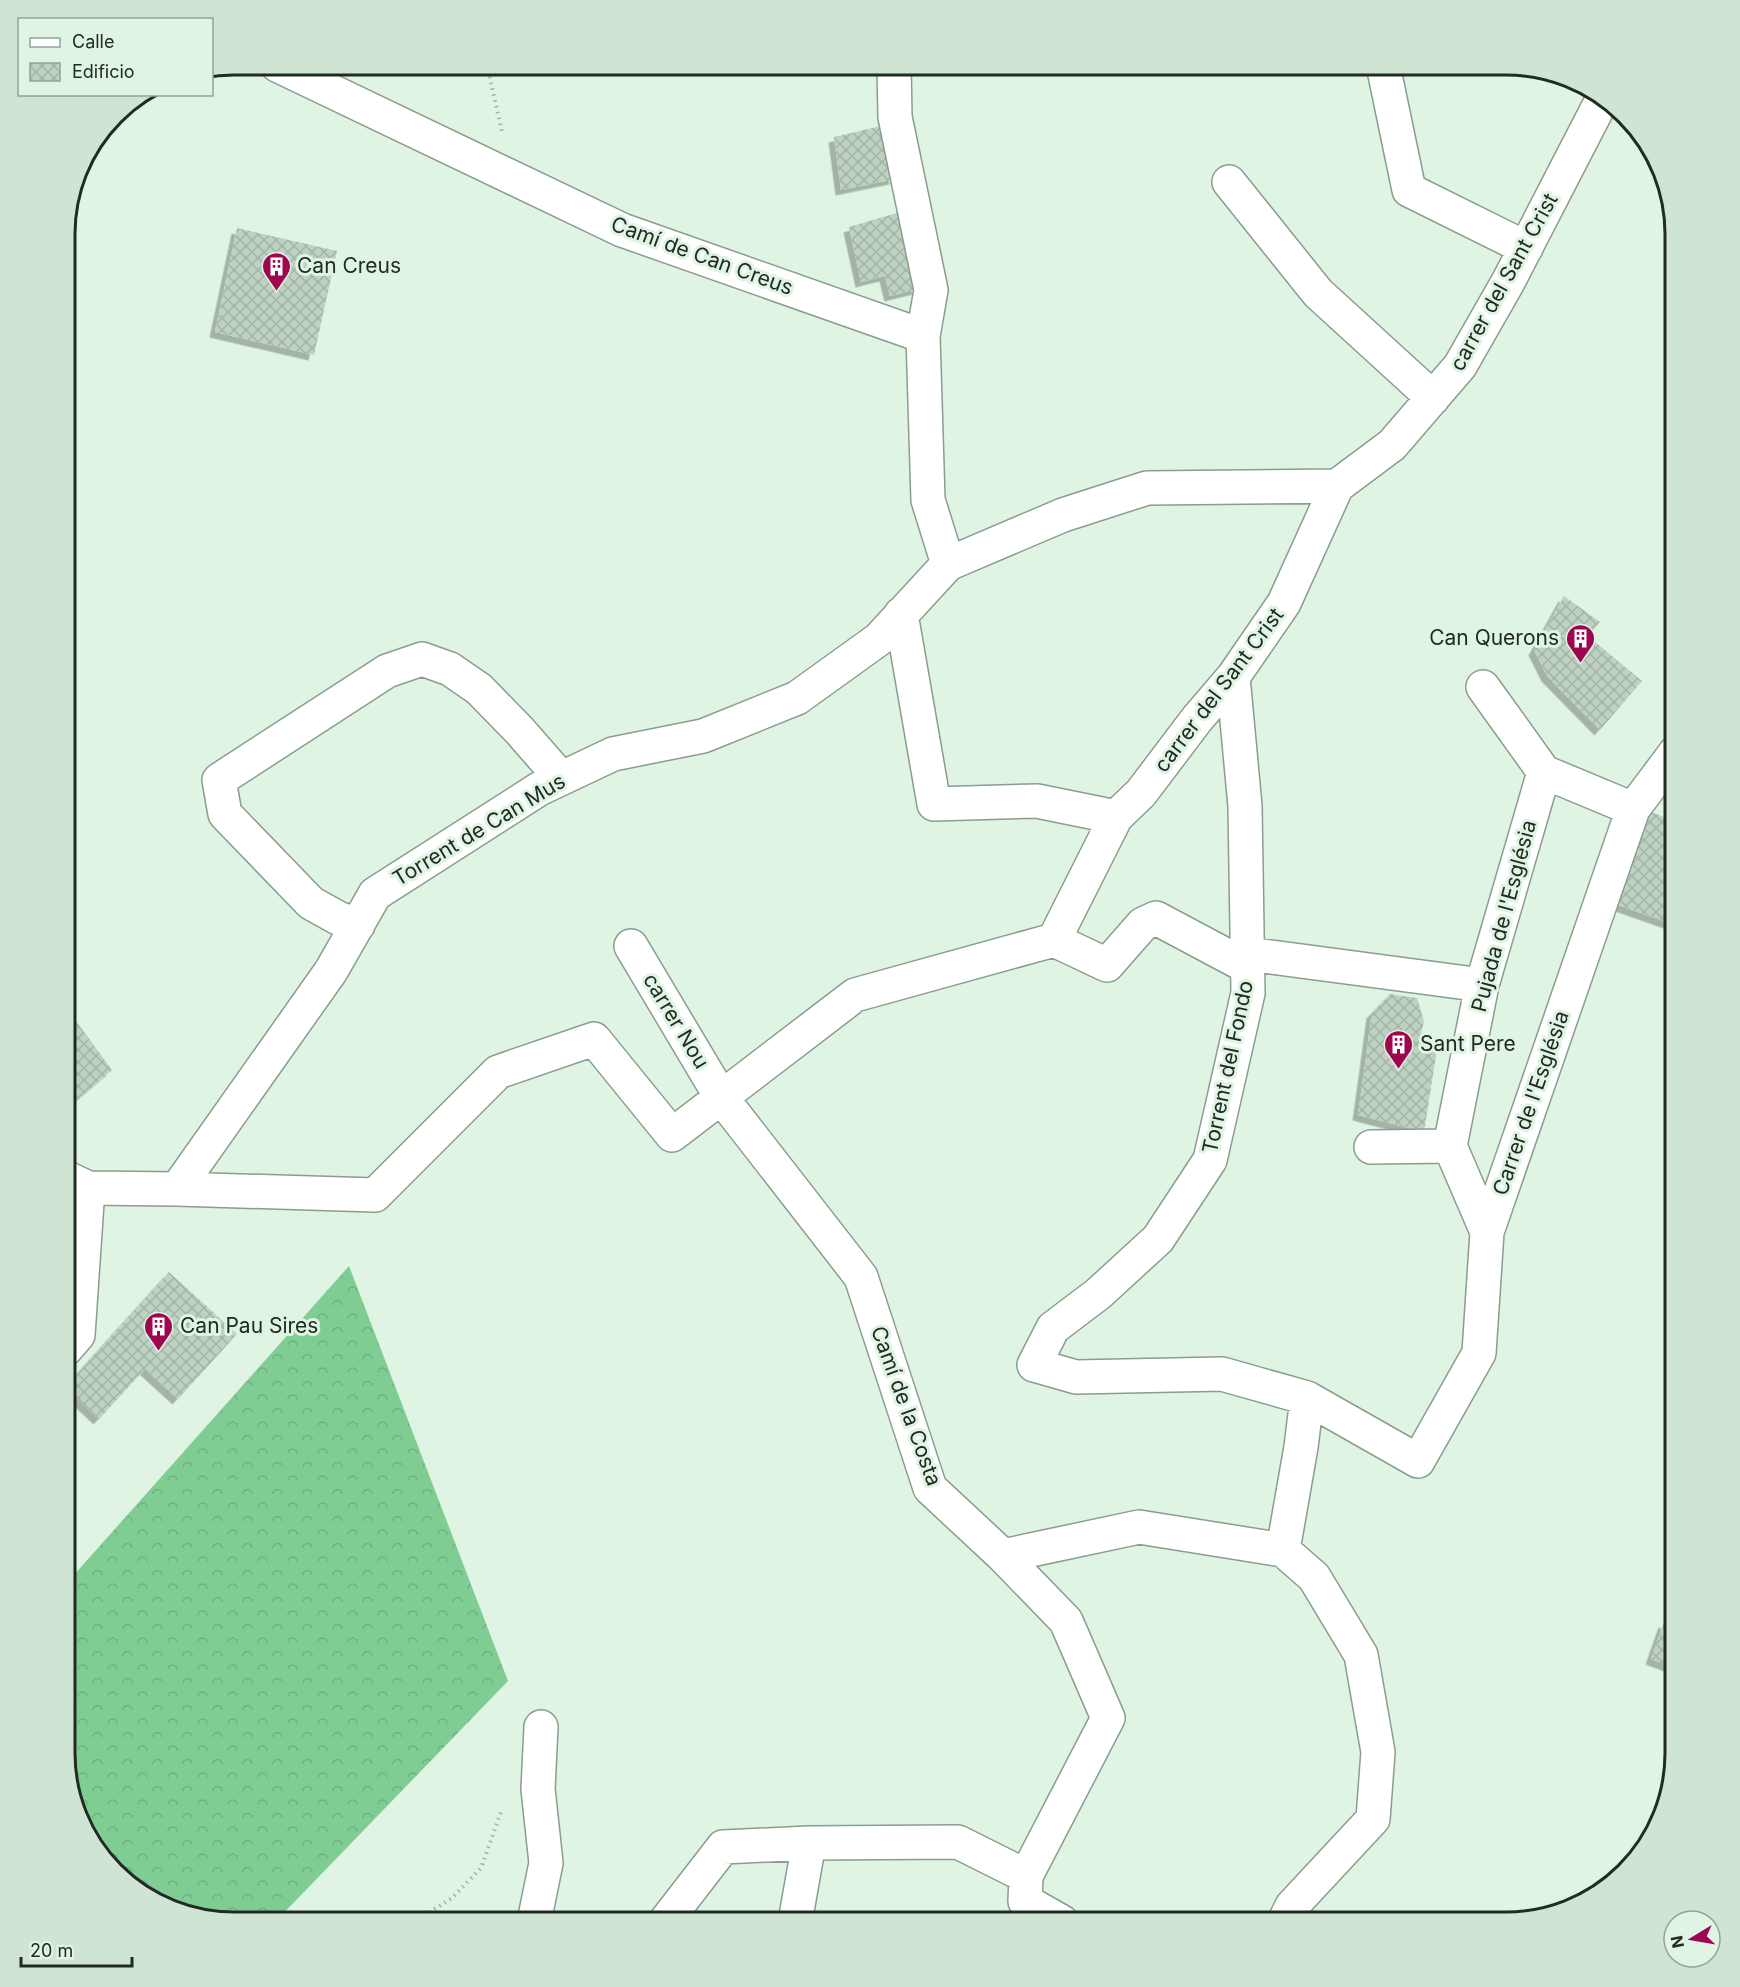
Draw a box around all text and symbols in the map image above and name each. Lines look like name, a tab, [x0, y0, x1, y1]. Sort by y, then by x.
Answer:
legend	[18, 18, 213, 96]
text: Calle	[72, 31, 114, 52]
text: Edificio	[72, 61, 135, 82]
street label: carrer del Sant Crist	[1444, 189, 1563, 375]
street label: Camí de Can Creus	[608, 211, 796, 300]
building icon: Can Creus	[260, 250, 292, 292]
place label: Can Creus	[297, 253, 401, 278]
street label: carrer del Sant Crist	[1149, 603, 1289, 777]
building icon: Can Querons	[1564, 622, 1596, 664]
place label: Can Querons	[1429, 625, 1559, 650]
street label: Torrent de Can Mus	[388, 768, 569, 891]
street label: Pujada de l'Església	[1466, 817, 1541, 1015]
street label: carrer Nou	[638, 969, 715, 1073]
street label: Torrent del Fondo	[1197, 978, 1258, 1155]
street label: Carrer de l'Església	[1487, 1007, 1574, 1198]
building icon: Sant Pere	[1383, 1028, 1415, 1070]
place label: Sant Pere	[1420, 1031, 1516, 1056]
building icon: Can Pau Sires	[143, 1310, 175, 1352]
place label: Can Pau Sires	[180, 1313, 318, 1338]
street label: Camí de la Costa	[866, 1323, 947, 1489]
north arrow	[1662, 1909, 1722, 1969]
scale bar	[21, 1930, 132, 1968]
text: N	[1666, 1934, 1688, 1950]
text: 20 m	[30, 1940, 73, 1961]

